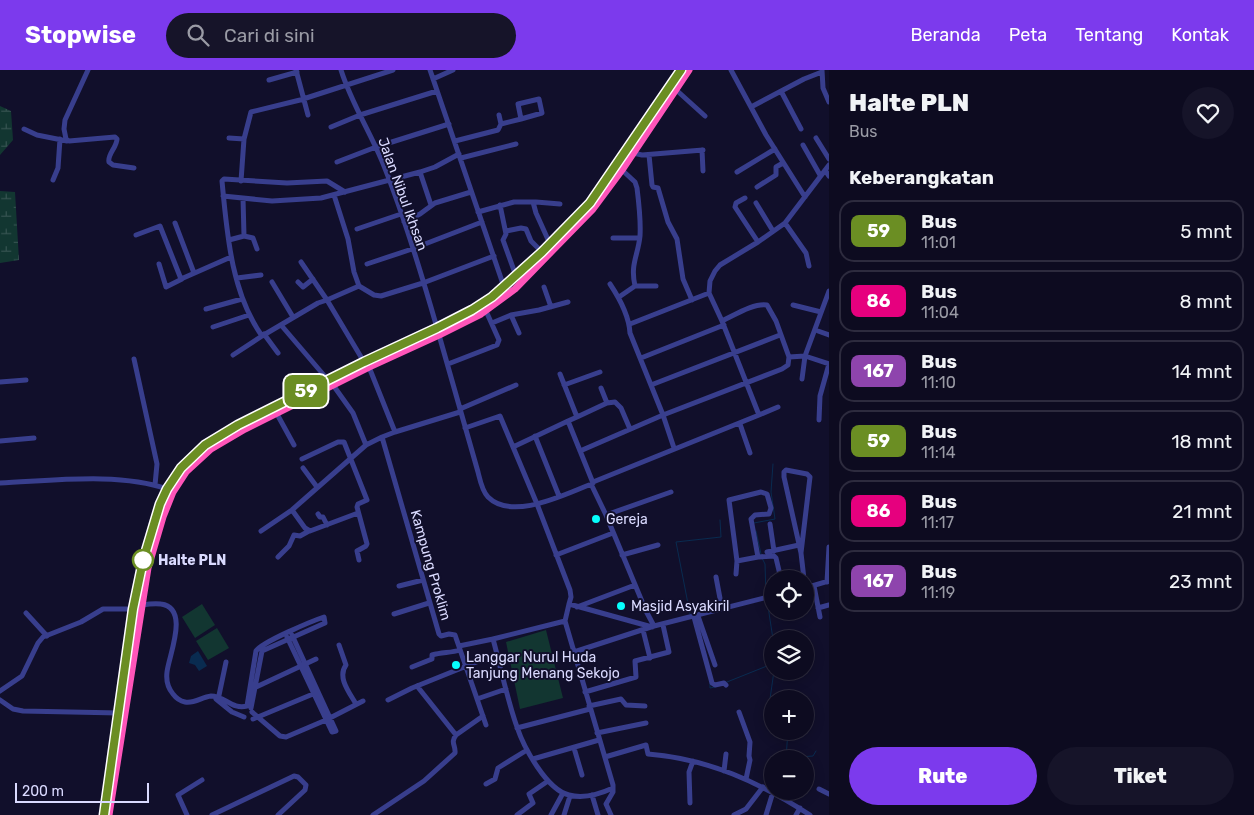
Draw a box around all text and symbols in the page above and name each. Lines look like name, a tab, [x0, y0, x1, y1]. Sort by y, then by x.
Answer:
search box	[166, 13, 516, 58]
text: Stopwise	[25, 21, 136, 49]
icon: search	[184, 21, 212, 49]
text: Cari di sini	[224, 24, 315, 47]
text: Beranda	[910, 24, 981, 46]
text: Peta	[1009, 24, 1047, 46]
text: Tentang	[1075, 24, 1143, 46]
text: Kontak	[1171, 24, 1229, 46]
button: heart	[1182, 87, 1234, 139]
text: Halte PLN	[849, 89, 969, 117]
text: Bus	[849, 122, 877, 141]
street label: Jalan Nibul Ikhsan	[374, 135, 431, 253]
text: Keberangkatan	[849, 166, 994, 189]
text: Bus	[921, 210, 957, 233]
text: 59	[867, 220, 890, 242]
text: 5 mnt	[1180, 220, 1232, 243]
text: 11:01	[921, 233, 956, 252]
text: Bus	[921, 280, 957, 303]
text: 86	[867, 290, 890, 312]
text: 8 mnt	[1180, 290, 1232, 313]
text: 11:04	[921, 303, 959, 322]
text: Bus	[921, 350, 957, 373]
text: 167	[863, 360, 894, 382]
text: 14 mnt	[1172, 360, 1232, 383]
text: 11:10	[921, 373, 956, 392]
line badge: 59	[284, 375, 328, 407]
text: 59	[294, 380, 318, 402]
text: Bus	[921, 420, 957, 443]
text: 59	[867, 430, 890, 452]
text: 18 mnt	[1171, 430, 1232, 453]
text: 11:14	[921, 443, 956, 462]
text: Bus	[921, 490, 957, 513]
text: 86	[867, 500, 890, 522]
text: 21 mnt	[1172, 500, 1232, 523]
street label: Kampung Proklim	[407, 508, 454, 622]
place label: Gereja	[606, 511, 648, 528]
marker: Gereja	[590, 513, 602, 525]
text: 11:17	[921, 513, 954, 532]
marker: Halte PLN	[132, 549, 154, 571]
place label: Halte PLN	[158, 552, 226, 569]
text: Bus	[921, 560, 957, 583]
map controls	[764, 570, 814, 800]
button: locate	[764, 570, 814, 620]
text: 167	[863, 570, 894, 592]
text: 23 mnt	[1169, 570, 1232, 593]
text: 11:19	[921, 583, 955, 602]
place label: Masjid Asyakiril	[631, 598, 730, 615]
marker: Masjid Asyakiril	[615, 600, 627, 612]
button: layers	[764, 630, 814, 680]
place label: Langgar Nurul Huda Tanjung Menang Sekojo	[466, 649, 620, 682]
marker: Langgar Nurul Huda Tanjung Menang Sekojo	[450, 659, 462, 671]
button: +	[764, 690, 814, 740]
button: Rute	[849, 747, 1037, 805]
button: Tiket	[1047, 747, 1234, 805]
button: −	[764, 750, 814, 800]
scale bar	[15, 780, 149, 803]
text: 200 m	[22, 783, 64, 800]

